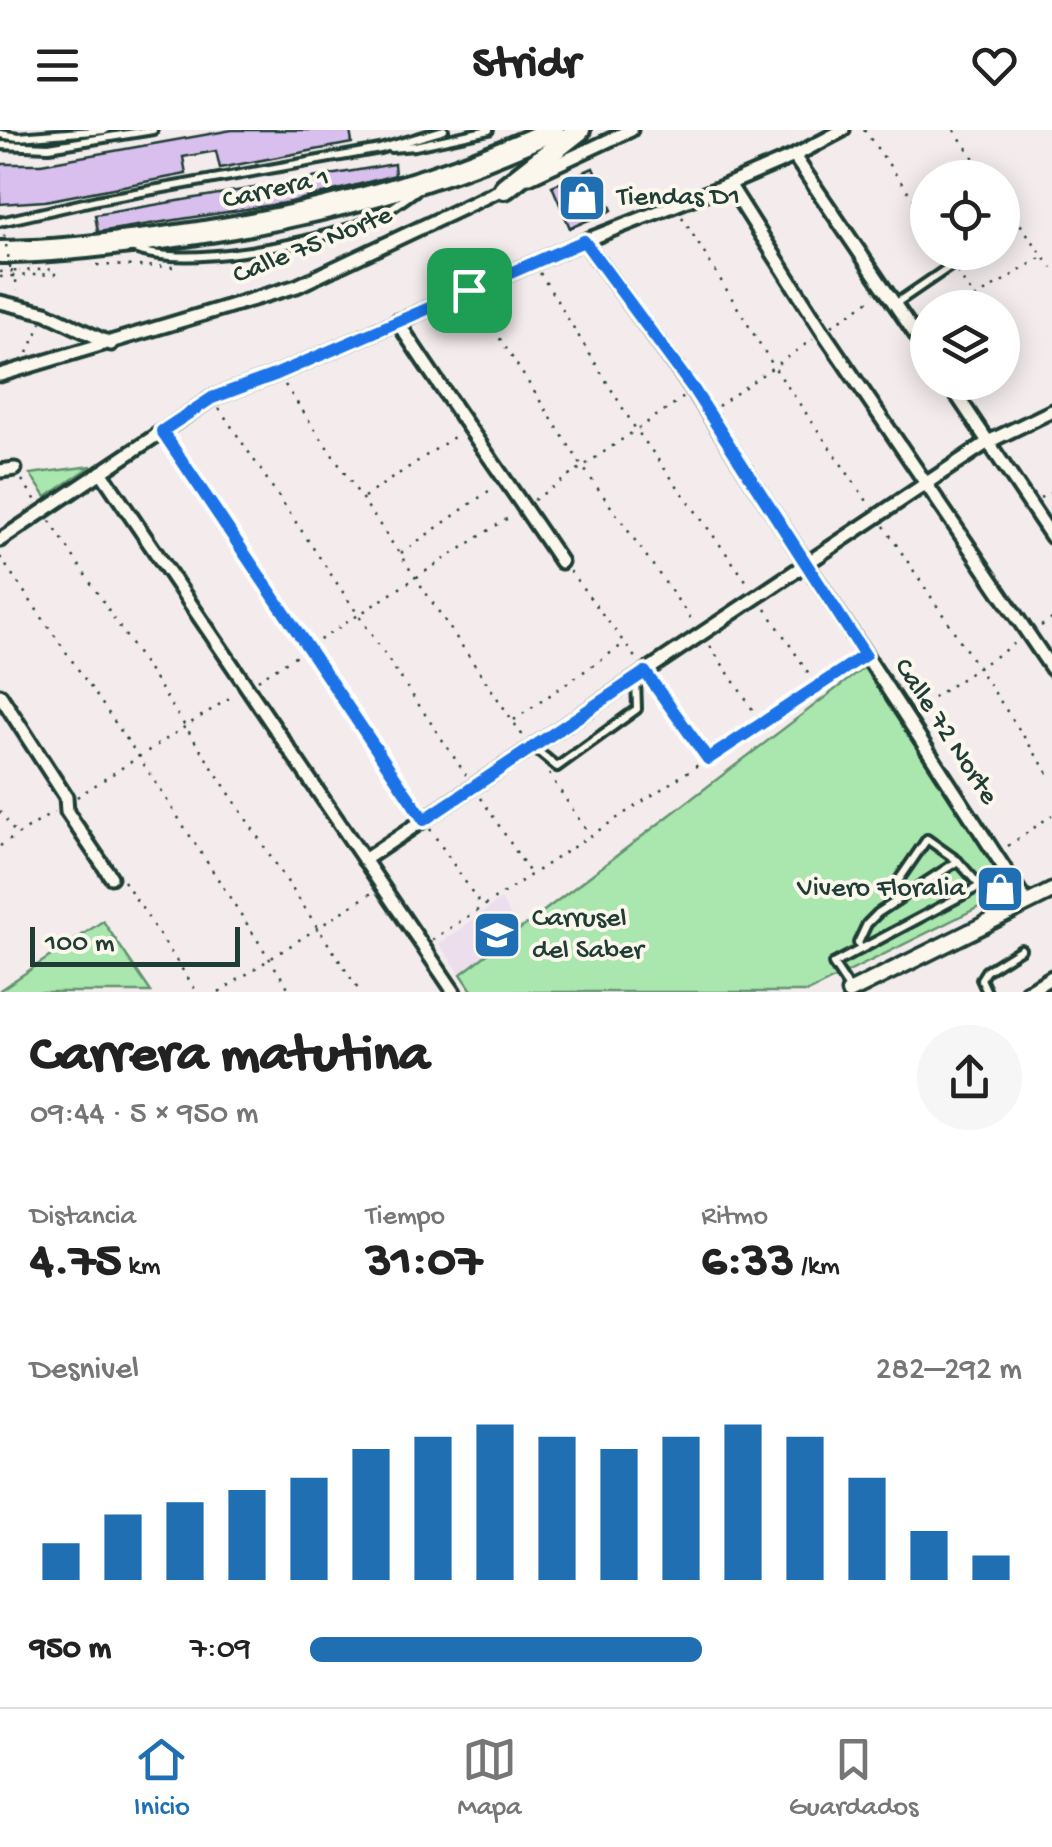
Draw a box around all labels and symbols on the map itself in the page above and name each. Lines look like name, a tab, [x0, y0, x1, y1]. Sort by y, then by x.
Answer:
street label: Carrera 1	[219, 162, 333, 218]
shop icon: Tiendas D1	[556, 172, 608, 224]
place label: Tiendas D1	[615, 182, 740, 215]
street label: Calle 75 Norte	[229, 199, 398, 293]
pin	[427, 248, 512, 333]
street label: Calle 72 Norte	[886, 653, 1005, 812]
shop icon: Vivero Floralia	[974, 863, 1026, 915]
place label: Vivero Floralia	[796, 873, 966, 906]
place label: Carrusel del Saber	[532, 903, 645, 968]
school or university icon: Carrusel del Saber	[471, 909, 523, 961]
scale bar	[30, 922, 240, 966]

